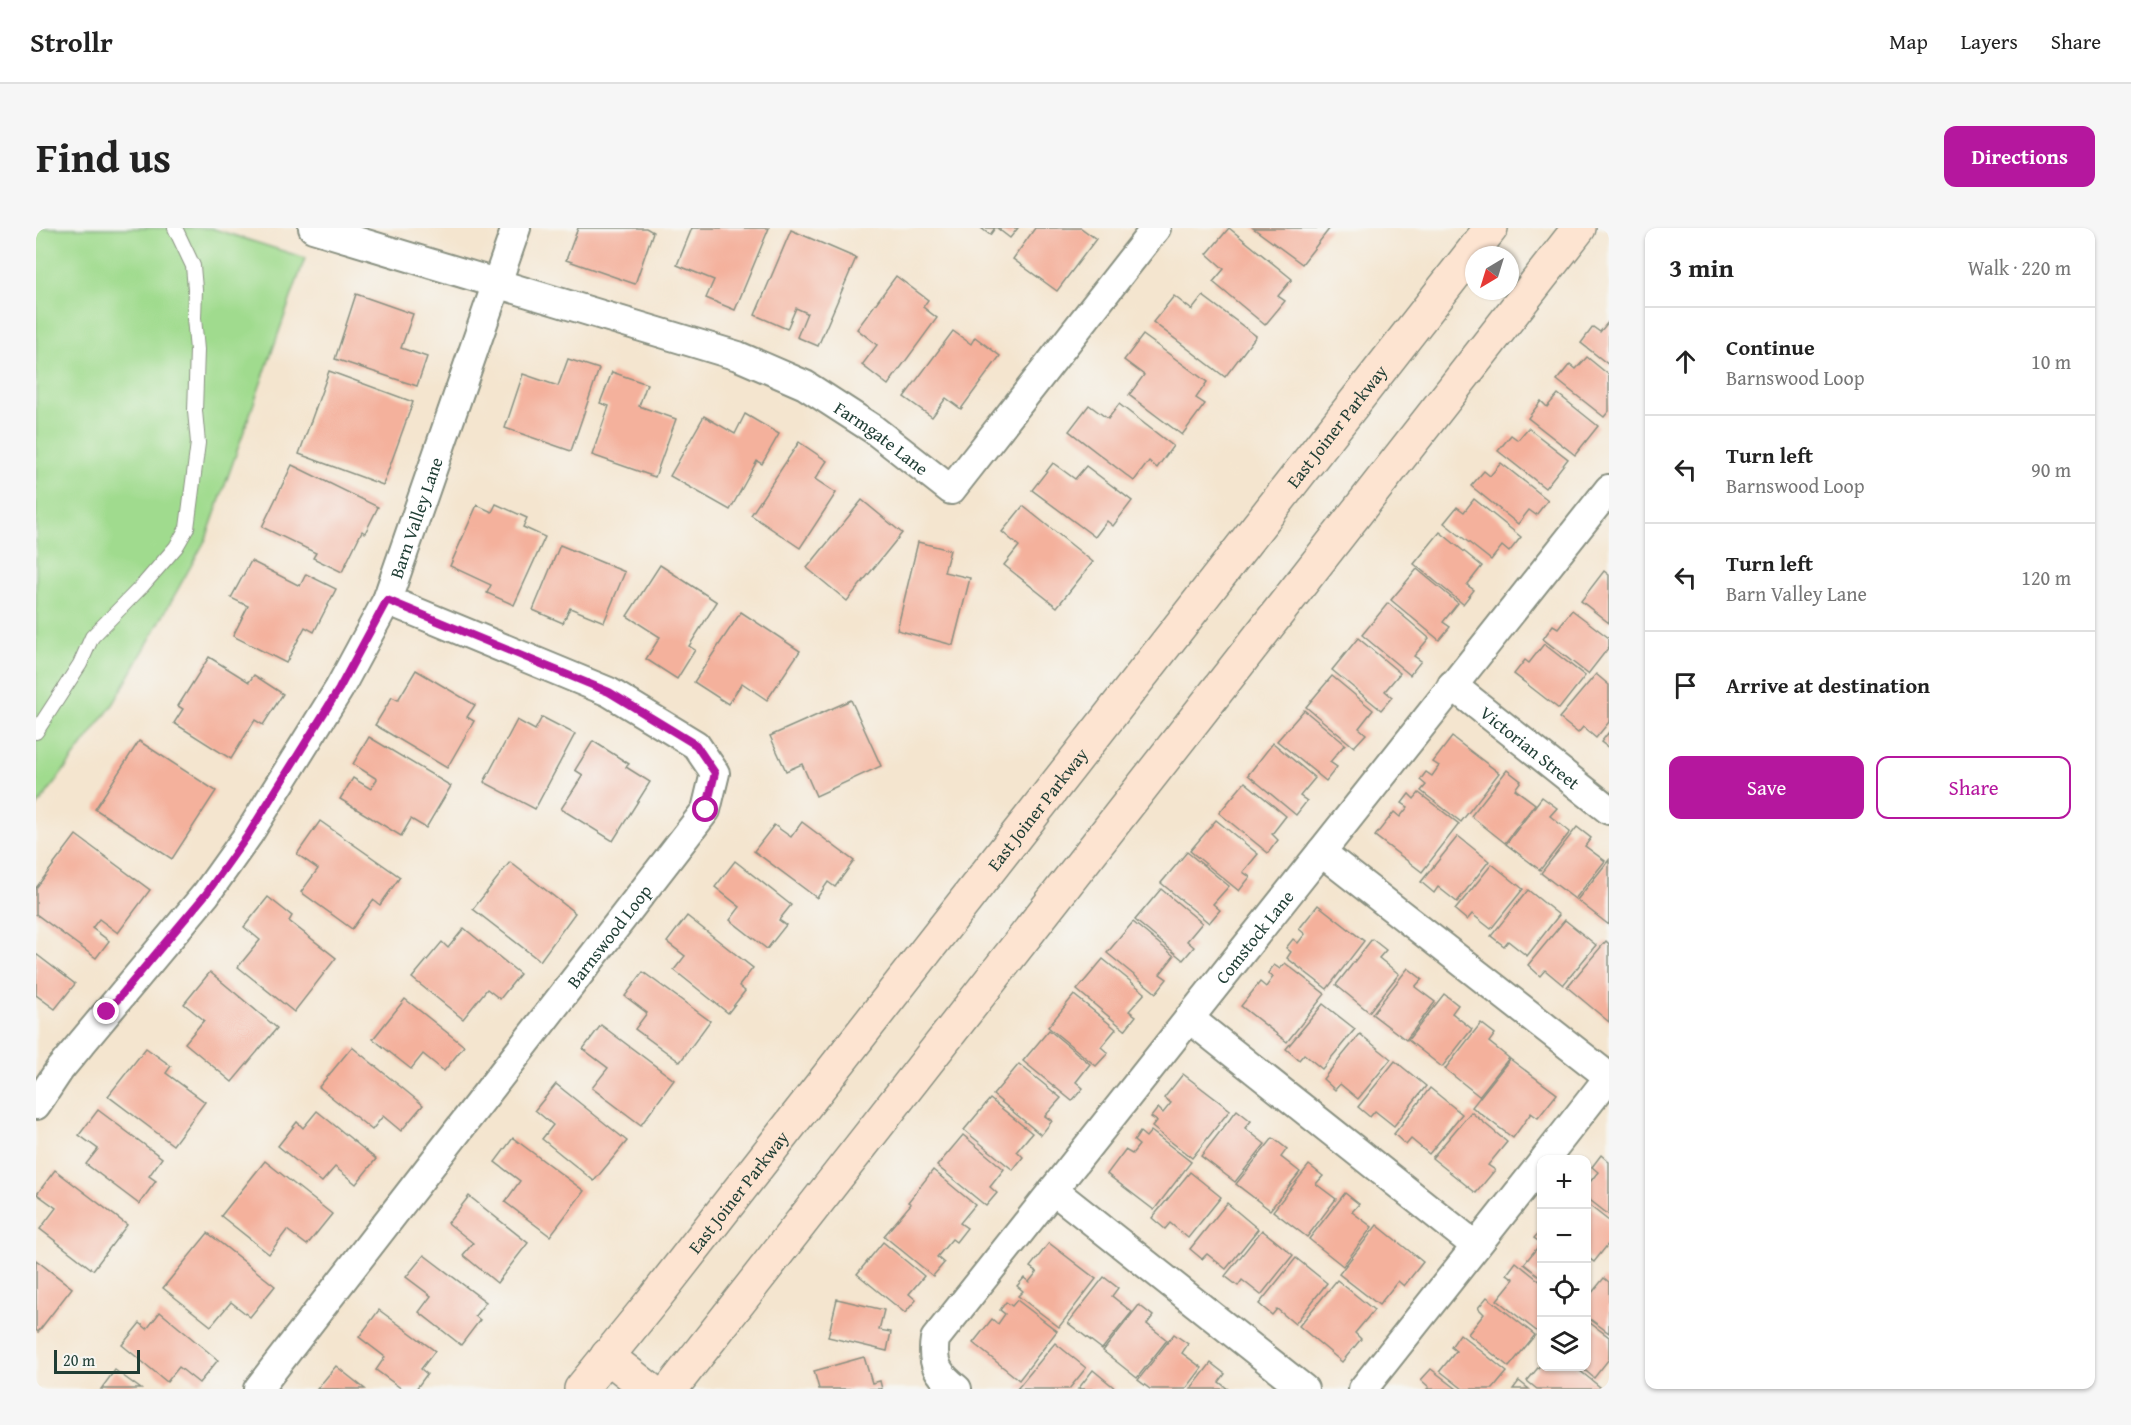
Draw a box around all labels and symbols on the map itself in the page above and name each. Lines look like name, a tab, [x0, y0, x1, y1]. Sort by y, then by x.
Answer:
north arrow	[1465, 246, 1519, 300]
street label: East Joiner Parkway	[1280, 359, 1393, 493]
street label: Farmgate Lane	[829, 394, 935, 481]
street label: Barn Valley Lane	[382, 453, 449, 582]
street label: Victorian Street	[1474, 699, 1586, 796]
street label: East Joiner Parkway	[980, 741, 1094, 876]
route start	[692, 796, 718, 822]
street label: Barnswood Loop	[560, 878, 658, 993]
street label: Comstock Lane	[1208, 884, 1300, 989]
route end	[93, 998, 119, 1024]
street label: East Joiner Parkway	[681, 1124, 795, 1259]
scale bar	[54, 1347, 140, 1374]

